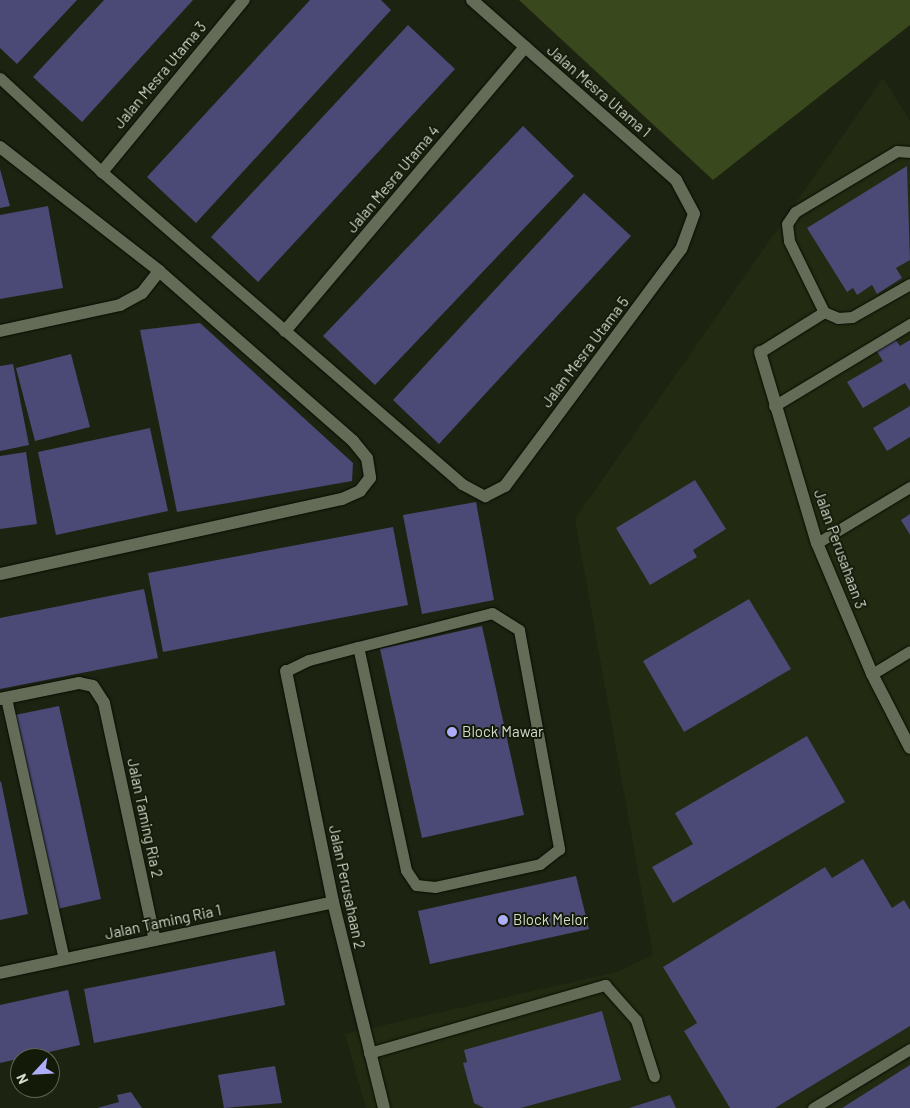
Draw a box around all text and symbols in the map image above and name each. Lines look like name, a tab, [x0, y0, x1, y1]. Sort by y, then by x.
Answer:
street label: Jalan Mesra Utama 3	[110, 18, 210, 132]
street label: Jalan Mesra Utama 1	[543, 41, 655, 141]
street label: Jalan Mesra Utama 4	[343, 122, 443, 236]
street label: Jalan Mesra Utama 5	[537, 293, 633, 411]
street label: Jalan Perusahaan 3	[810, 487, 870, 611]
place label: Block Mawar	[462, 723, 543, 741]
marker: Block Mawar	[446, 726, 458, 738]
street label: Jalan Taming Ria 2	[124, 757, 166, 879]
street label: Jalan Perusahaan 2	[325, 823, 369, 951]
street label: Jalan Taming Ria 1	[103, 901, 223, 943]
place label: Block Melor	[513, 911, 588, 929]
marker: Block Melor	[497, 914, 509, 926]
north arrow	[10, 1048, 60, 1098]
text: N	[12, 1071, 32, 1087]

